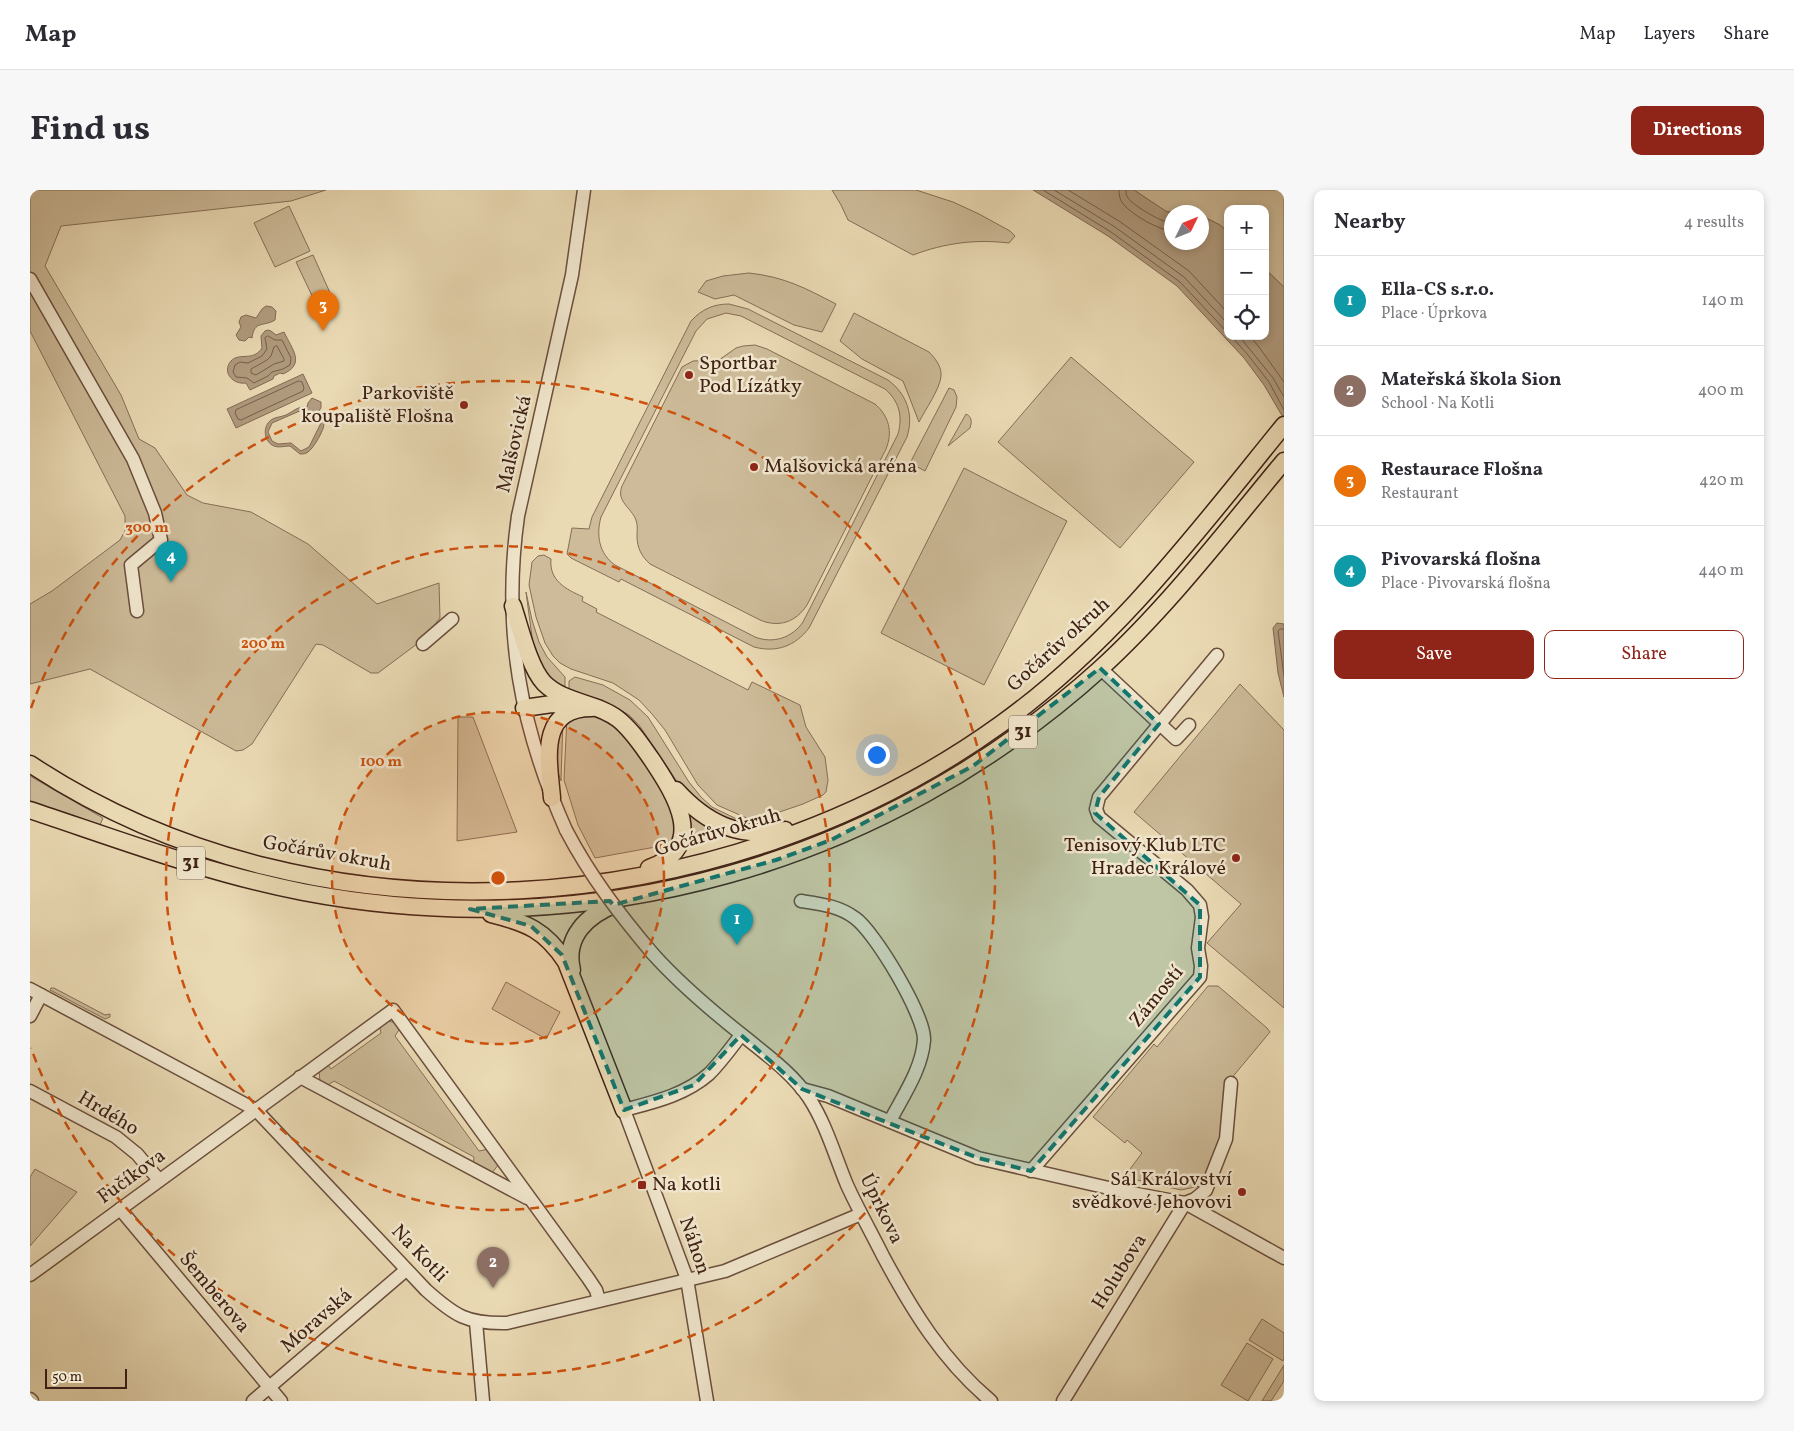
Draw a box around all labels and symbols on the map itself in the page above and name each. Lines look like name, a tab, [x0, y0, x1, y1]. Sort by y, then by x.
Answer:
north arrow	[1164, 205, 1209, 250]
pin: 3	[307, 290, 339, 331]
place label: Sportbar Pod Lízátky	[699, 350, 802, 401]
marker: Sportbar Pod Lízátky	[683, 369, 695, 381]
place label: Parkoviště koupaliště Flošna	[301, 380, 454, 431]
street label: Malšovická	[490, 392, 540, 496]
marker: Parkoviště koupaliště Flošna	[458, 399, 470, 411]
place label: Malšovická aréna	[764, 453, 917, 481]
marker: Malšovická aréna	[748, 461, 760, 473]
text: 300 m	[125, 518, 169, 539]
pin: 4	[155, 541, 187, 582]
street label: Gočárův okruh	[1001, 591, 1117, 699]
text: 200 m	[241, 634, 285, 655]
road number: 31	[1009, 716, 1037, 748]
your location	[864, 742, 890, 768]
text: 100 m	[360, 752, 403, 773]
street label: Gočárův okruh	[652, 802, 784, 864]
street label: Gočárův okruh	[261, 829, 394, 879]
place label: Tenisový Klub LTC Hradec Králové	[1064, 832, 1226, 883]
road number: 31	[177, 846, 205, 880]
marker: Tenisový Klub LTC Hradec Králové	[1230, 852, 1242, 864]
centre of rings	[489, 869, 507, 887]
pin: 1	[721, 904, 753, 945]
street label: Zámostí	[1123, 960, 1191, 1034]
street label: Hrdého	[72, 1085, 144, 1143]
street label: Fučíkova	[92, 1143, 172, 1211]
place label: Sál Království svědkové Jehovovi	[1072, 1166, 1232, 1217]
street label: Úprkova	[852, 1169, 910, 1249]
place label: Na kotli	[652, 1171, 721, 1199]
marker: Na kotli	[636, 1179, 648, 1191]
marker: Sál Království svědkové Jehovovi	[1236, 1186, 1248, 1198]
street label: Náhon	[671, 1213, 717, 1279]
street label: Na Kotli	[384, 1219, 454, 1289]
street label: Holubova	[1086, 1229, 1154, 1315]
street label: Šemberova	[172, 1246, 256, 1340]
pin: 2	[477, 1247, 509, 1288]
street label: Moravská	[275, 1282, 359, 1360]
scale bar	[45, 1366, 128, 1389]

